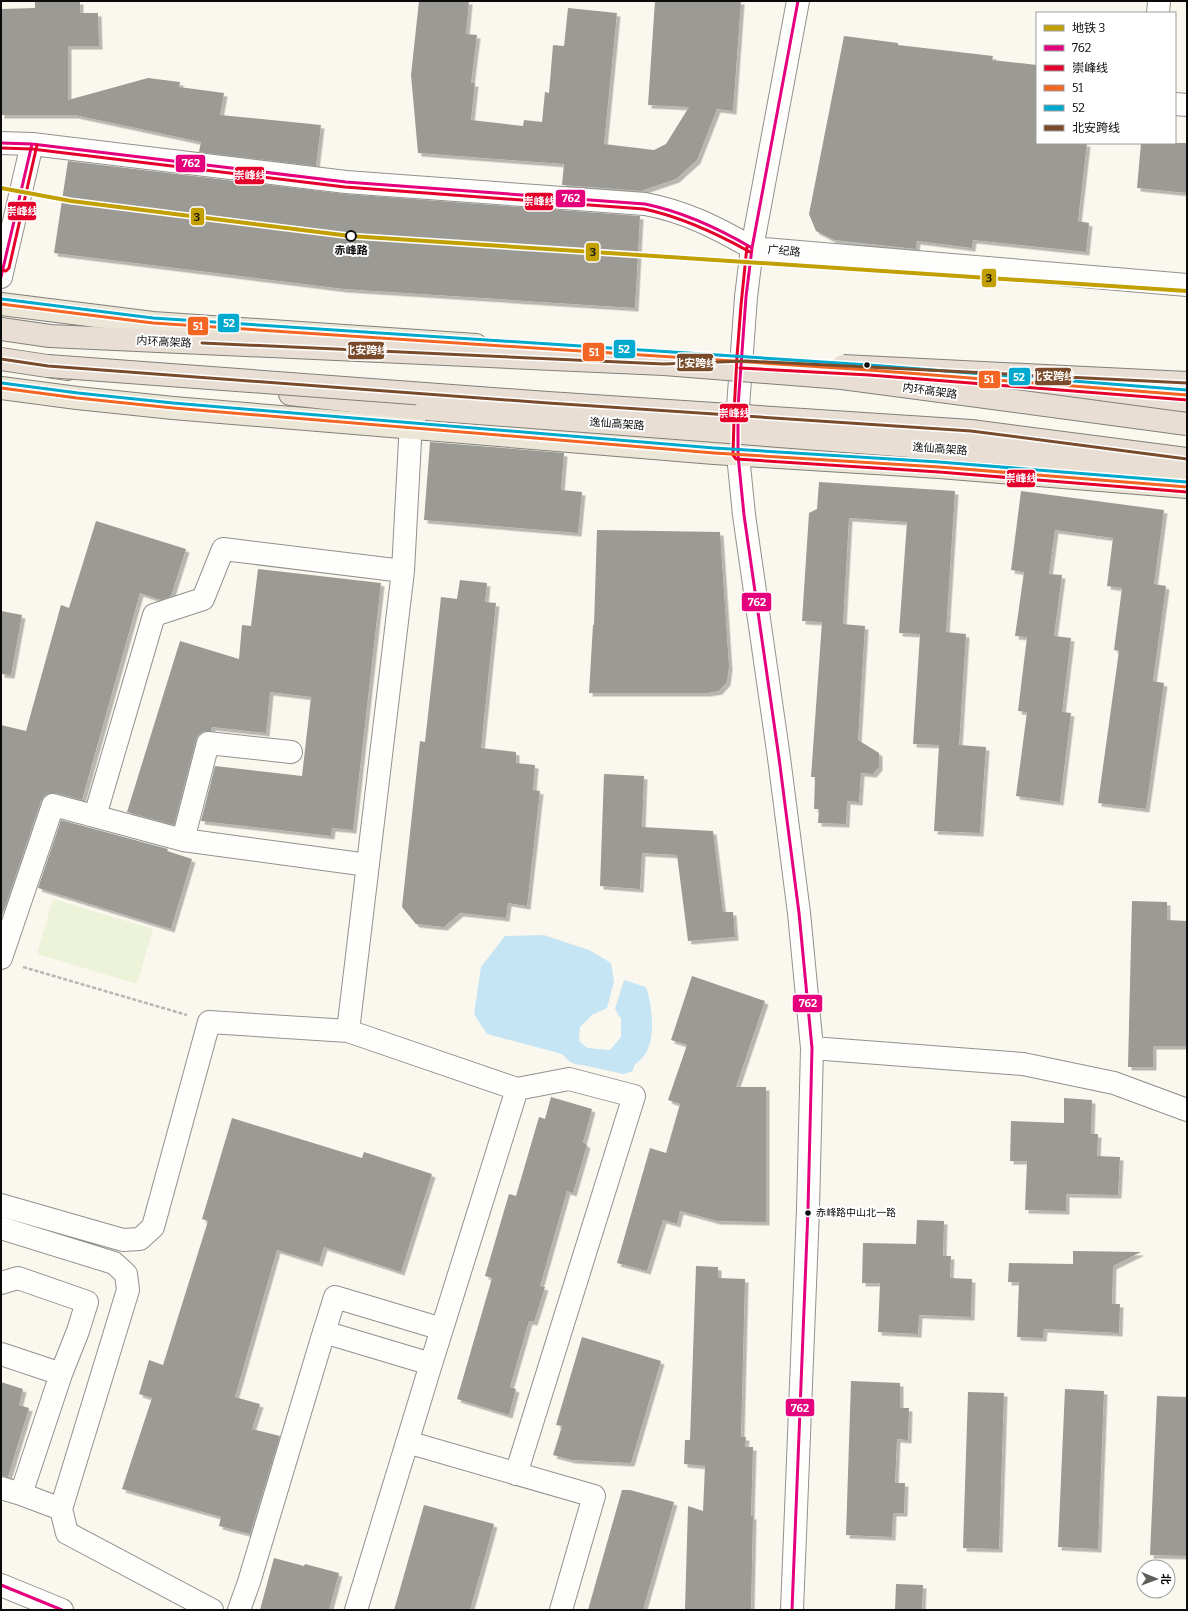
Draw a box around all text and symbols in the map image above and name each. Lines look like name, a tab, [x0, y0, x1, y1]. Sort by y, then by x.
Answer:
legend	[1036, 12, 1176, 144]
text: 地铁 3	[1072, 21, 1105, 35]
text: 762	[1072, 41, 1091, 55]
text: 崇峰线	[1072, 61, 1108, 75]
text: 51	[1072, 81, 1083, 95]
text: 52	[1072, 101, 1085, 115]
text: 北安跨线	[1072, 121, 1120, 135]
line badge: 762	[175, 154, 206, 173]
text: 762	[182, 157, 200, 170]
line badge: 崇峰线	[234, 166, 265, 185]
text: 崇峰线	[234, 169, 267, 182]
line badge: 762	[555, 189, 586, 208]
line badge: 崇峰线	[524, 192, 554, 211]
text: 762	[562, 192, 580, 205]
text: 崇峰线	[523, 195, 556, 208]
line badge: 崇峰线	[7, 201, 37, 221]
text: 崇峰线	[6, 205, 39, 218]
line badge: 3	[190, 207, 205, 226]
text: 3	[194, 211, 200, 224]
marker: 赤峰路	[345, 230, 357, 242]
line badge: 3	[585, 242, 600, 262]
street label: 广纪路	[767, 243, 801, 259]
place label: 赤峰路	[335, 244, 368, 257]
text: 3	[590, 246, 596, 259]
line badge: 3	[981, 268, 997, 288]
text: 3	[986, 272, 992, 285]
line badge: 52	[217, 313, 240, 333]
line badge: 51	[187, 316, 209, 336]
text: 52	[223, 317, 235, 330]
text: 51	[193, 320, 204, 333]
street label: 内环高架路	[136, 334, 192, 350]
line badge: 52	[613, 339, 636, 359]
line badge: 北安跨线	[347, 341, 385, 360]
line badge: 51	[582, 342, 605, 362]
text: 52	[618, 343, 630, 356]
text: 北安跨线	[344, 344, 388, 357]
text: 51	[589, 346, 600, 359]
line badge: 北安跨线	[676, 353, 714, 372]
text: 北安跨线	[673, 357, 717, 370]
unlabelled marker	[862, 360, 872, 370]
line badge: 52	[1008, 367, 1031, 386]
line badge: 北安跨线	[1034, 367, 1072, 386]
line badge: 51	[978, 370, 1001, 389]
text: 北安跨线	[1031, 370, 1075, 383]
text: 52	[1013, 371, 1025, 384]
text: 51	[984, 373, 995, 386]
street label: 内环高架路	[902, 381, 958, 401]
line badge: 崇峰线	[719, 403, 749, 423]
text: 崇峰线	[718, 407, 751, 420]
street label: 逸仙高架路	[589, 416, 645, 432]
street label: 逸仙高架路	[912, 441, 968, 457]
line badge: 崇峰线	[1006, 469, 1036, 488]
text: 崇峰线	[1005, 472, 1038, 485]
line badge: 762	[741, 592, 772, 612]
text: 762	[748, 596, 766, 609]
line badge: 762	[792, 994, 823, 1013]
text: 762	[799, 997, 817, 1010]
place label: 赤峰路中山北一路	[816, 1207, 896, 1219]
marker: 赤峰路中山北一路	[803, 1208, 813, 1218]
line badge: 762	[785, 1398, 815, 1417]
text: 762	[791, 1402, 809, 1415]
north arrow	[1136, 1559, 1176, 1599]
text: 北	[1159, 1574, 1172, 1585]

